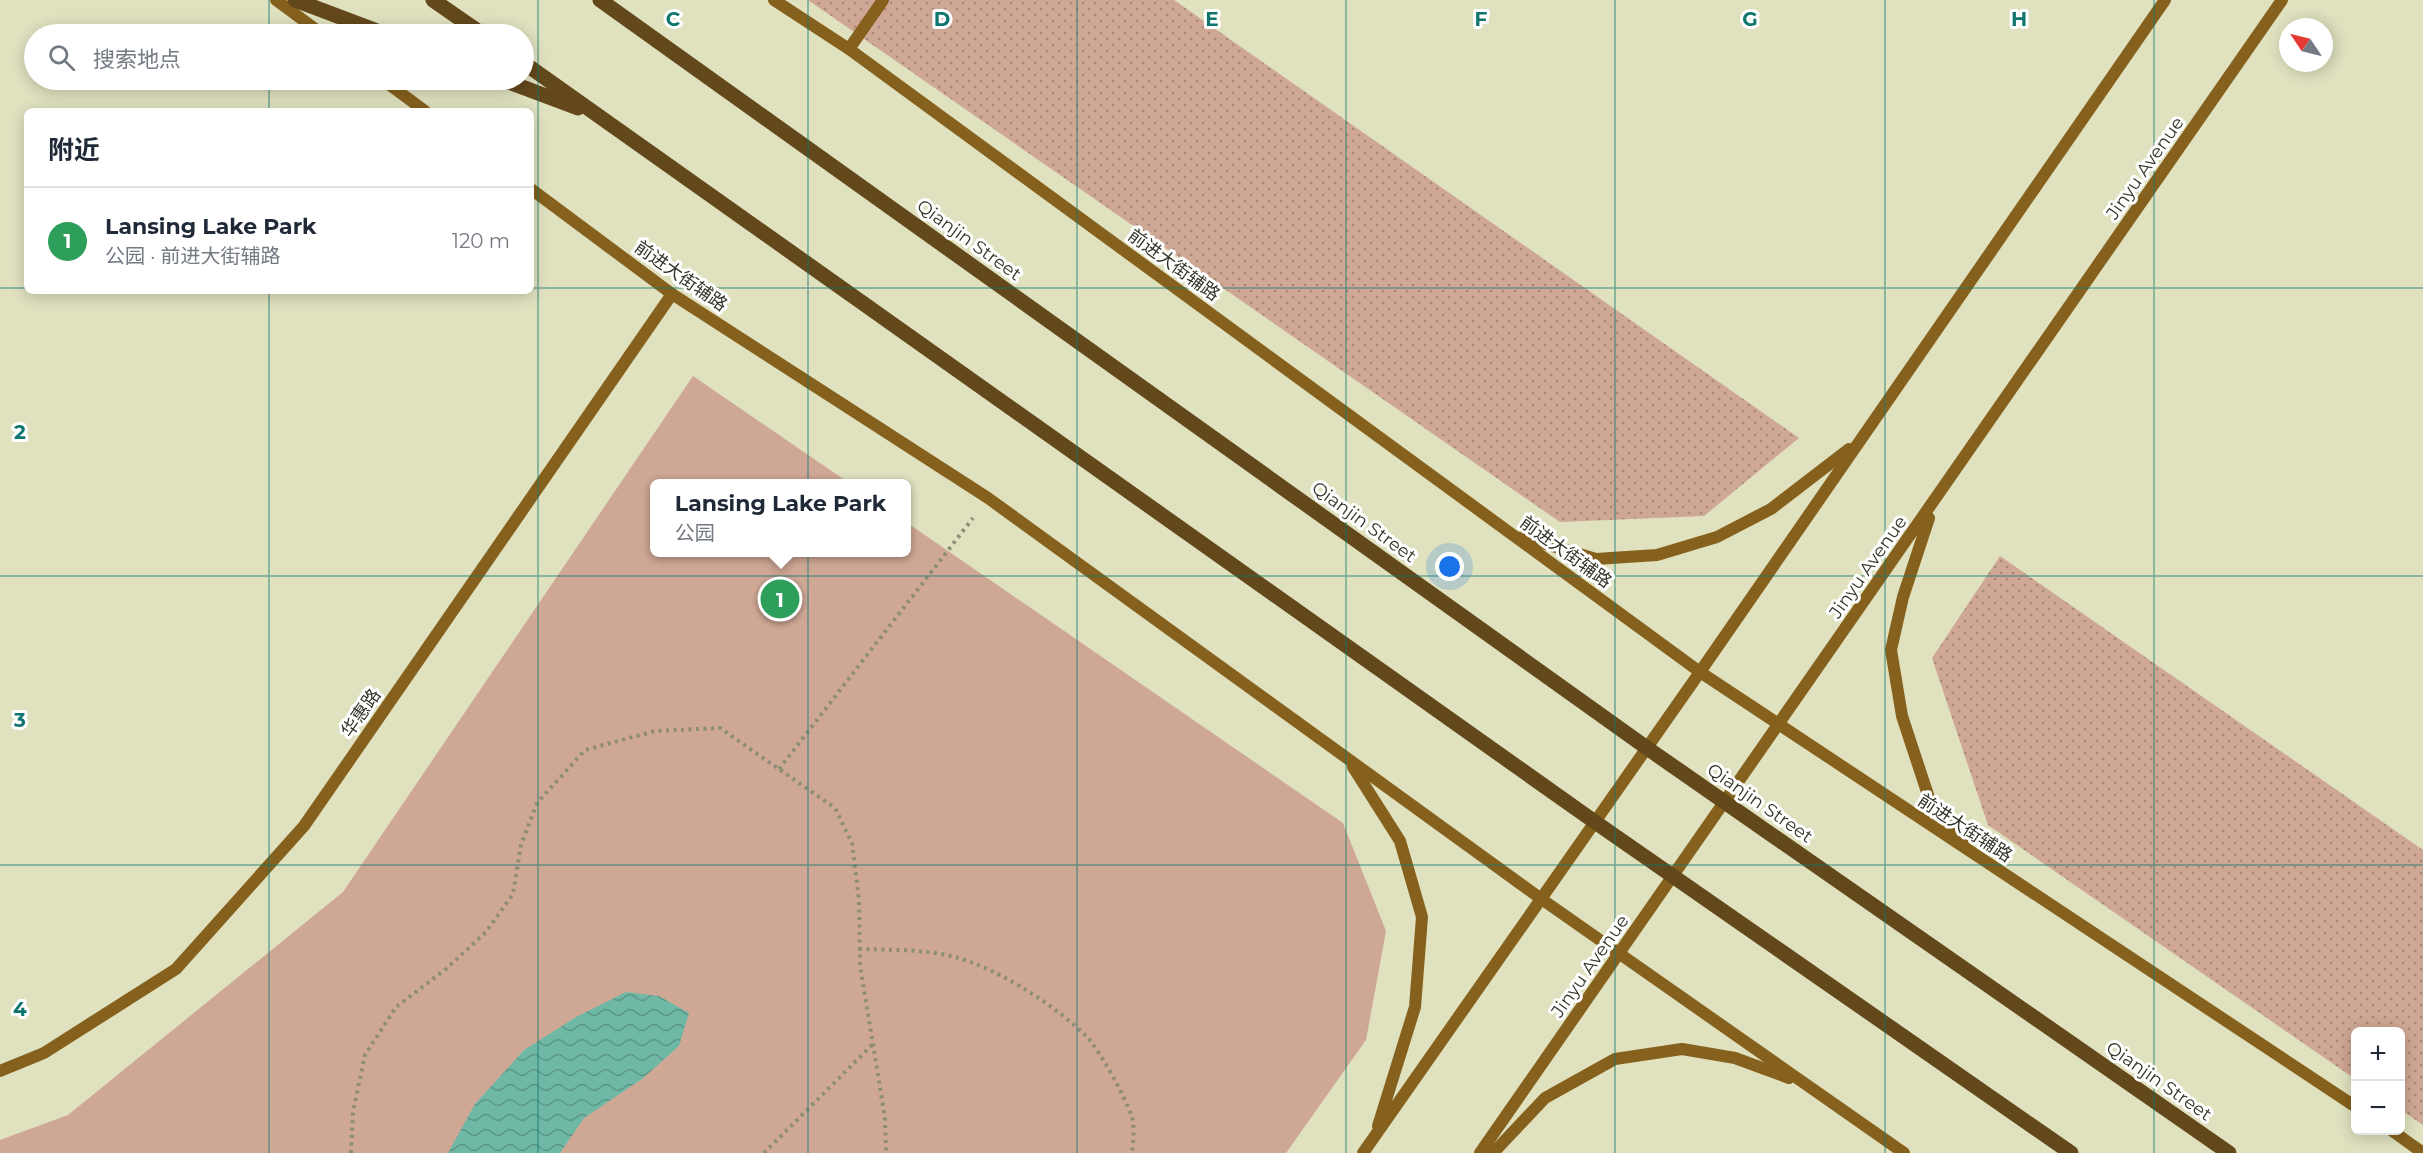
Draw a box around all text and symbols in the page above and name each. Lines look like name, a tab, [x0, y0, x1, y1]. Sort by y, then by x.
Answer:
text: C	[666, 7, 681, 31]
text: D	[934, 7, 950, 31]
text: E	[1205, 7, 1219, 31]
text: F	[1475, 7, 1488, 31]
text: G	[1742, 7, 1758, 31]
text: H	[2011, 7, 2027, 31]
north arrow	[2279, 18, 2333, 72]
search box	[24, 24, 534, 90]
icon: search	[45, 41, 78, 74]
text: 搜索地点	[93, 46, 181, 73]
street label: Jinyu Avenue	[2101, 112, 2189, 224]
text: 附近	[48, 134, 100, 166]
street label: Qianjin Street	[912, 195, 1026, 285]
text: Lansing Lake Park	[105, 213, 317, 240]
street label: 前进大街辅路	[1124, 224, 1224, 306]
text: 1	[64, 229, 71, 253]
text: 120 m	[452, 229, 510, 253]
street label: 前进大街辅路	[630, 236, 732, 316]
text: 公园 · 前进大街辅路	[105, 244, 281, 268]
text: 2	[14, 420, 26, 444]
street label: Qianjin Street	[1307, 477, 1421, 567]
popup	[650, 479, 911, 557]
text: Lansing Lake Park	[675, 490, 886, 517]
street label: 前进大街辅路	[1516, 511, 1616, 593]
street label: Jinyu Avenue	[1824, 511, 1912, 623]
text: 公园	[675, 521, 715, 545]
your location	[1435, 552, 1464, 581]
pin: 1	[760, 576, 800, 622]
street label: 华惠路	[337, 685, 385, 741]
text: 3	[13, 708, 26, 732]
street label: Qianjin Street	[1703, 758, 1817, 848]
street label: 前进大街辅路	[1914, 789, 2016, 867]
street label: Jinyu Avenue	[1546, 910, 1634, 1022]
text: 4	[13, 997, 27, 1021]
map controls	[2351, 1027, 2405, 1135]
button: +	[2351, 1027, 2405, 1081]
street label: Qianjin Street	[2102, 1036, 2216, 1126]
button: −	[2351, 1081, 2405, 1135]

